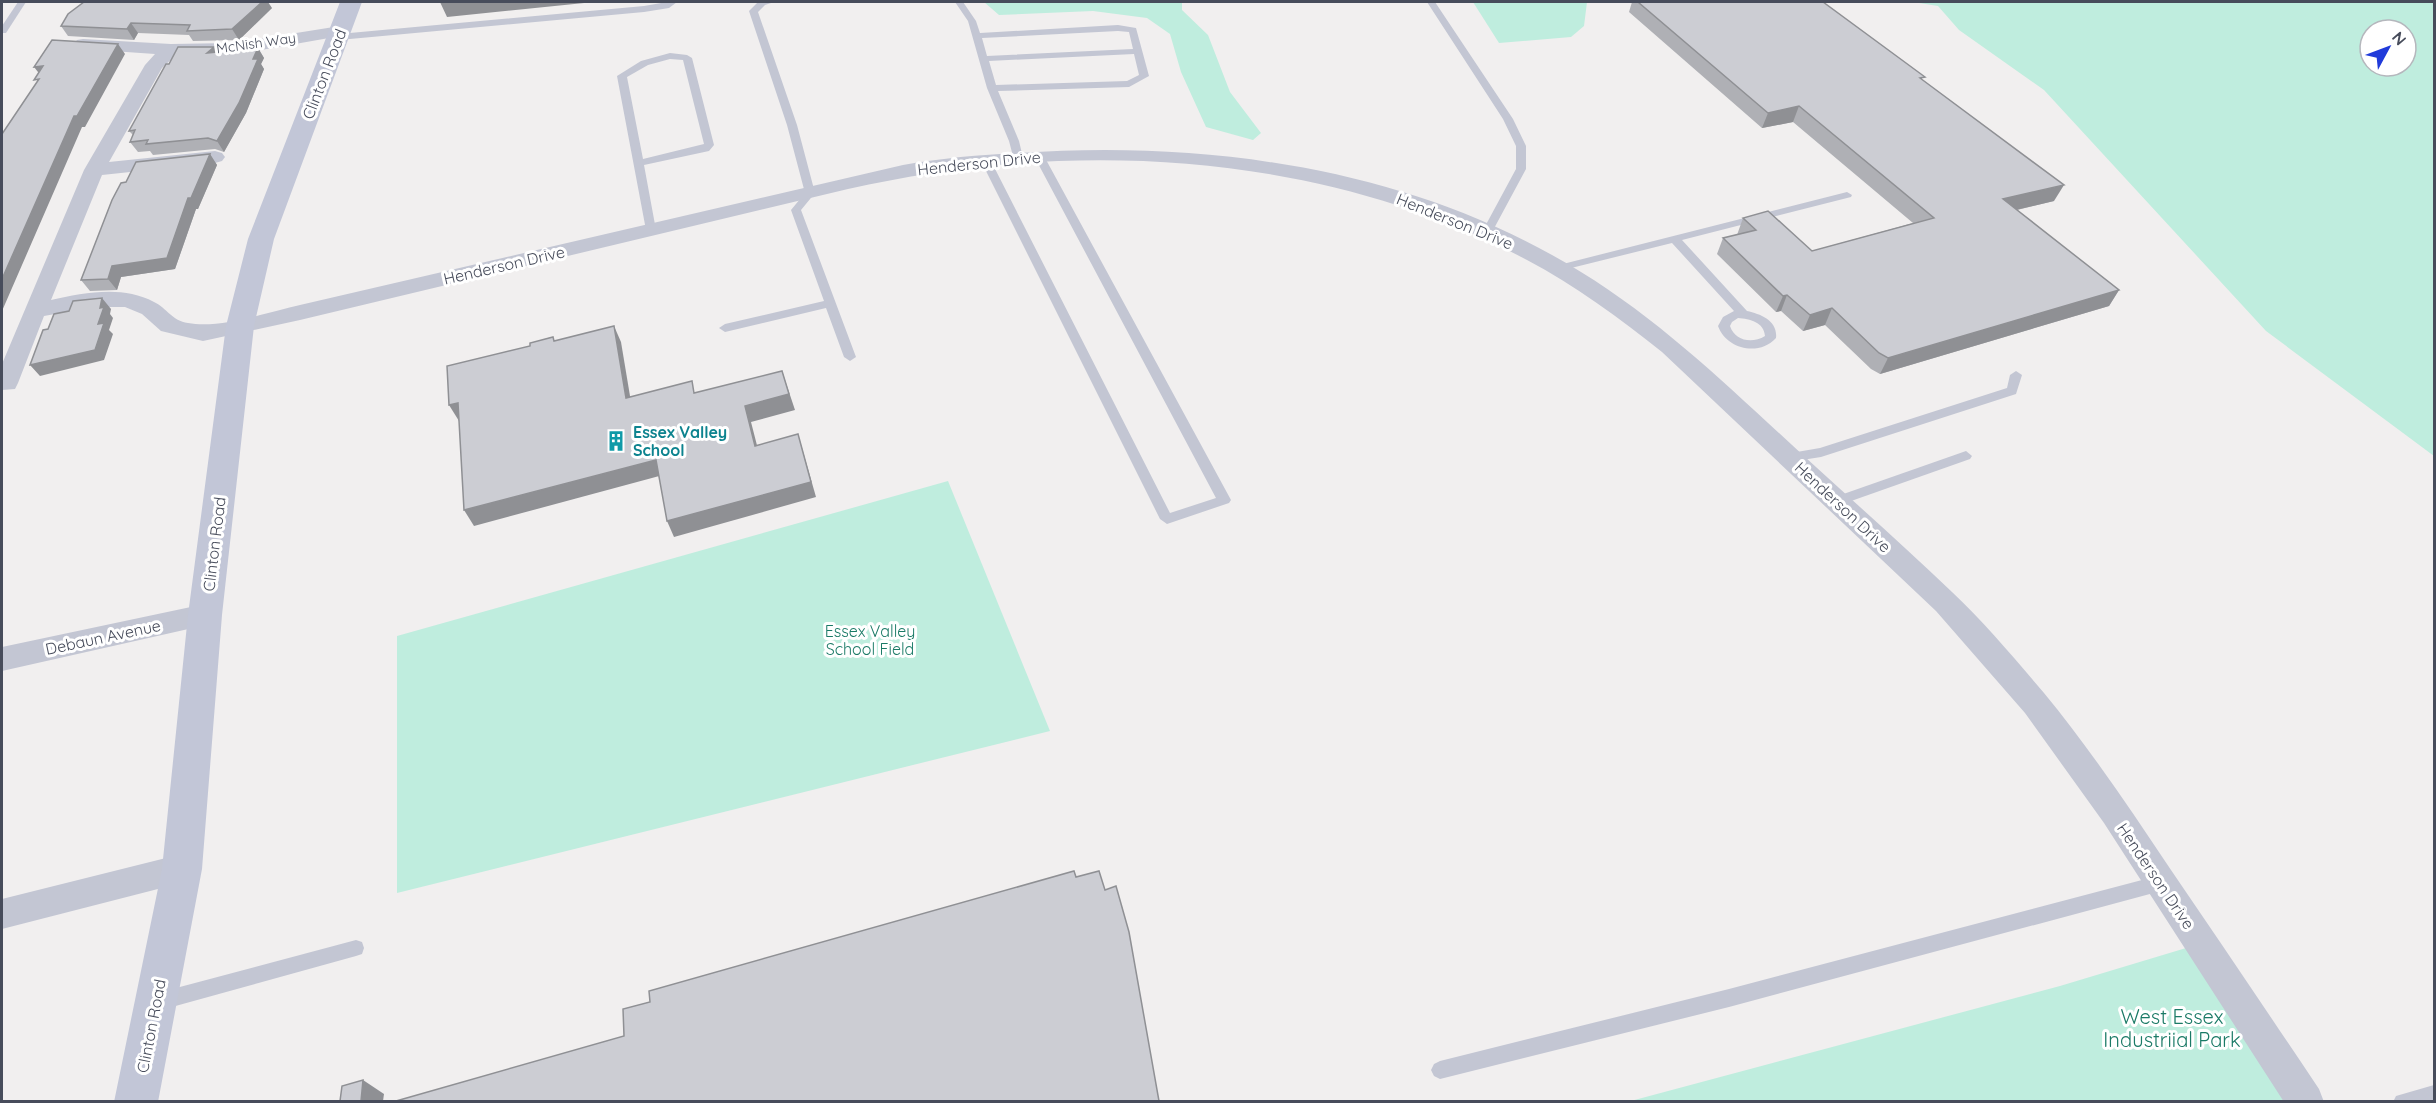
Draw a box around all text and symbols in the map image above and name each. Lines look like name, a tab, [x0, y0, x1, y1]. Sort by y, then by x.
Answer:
north arrow	[2358, 18, 2418, 78]
street label: Clinton Road	[298, 26, 350, 122]
text: N	[2388, 27, 2411, 49]
street label: McNish Way	[215, 29, 297, 57]
street label: Henderson Drive	[916, 147, 1042, 179]
street label: Henderson Drive	[1394, 188, 1516, 254]
street label: Henderson Drive	[441, 241, 567, 289]
place label: Essex Valley School	[633, 422, 727, 460]
building icon: Essex Valley School	[604, 429, 628, 453]
street label: Henderson Drive	[1791, 457, 1895, 557]
street label: Clinton Road	[198, 496, 230, 592]
street label: Debaun Avenue	[44, 615, 162, 659]
park label: Essex Valley School Field	[825, 621, 915, 659]
street label: Henderson Drive	[2113, 819, 2199, 933]
street label: Clinton Road	[132, 977, 170, 1075]
park label: West Essex Industriial Park	[2103, 1004, 2241, 1052]

